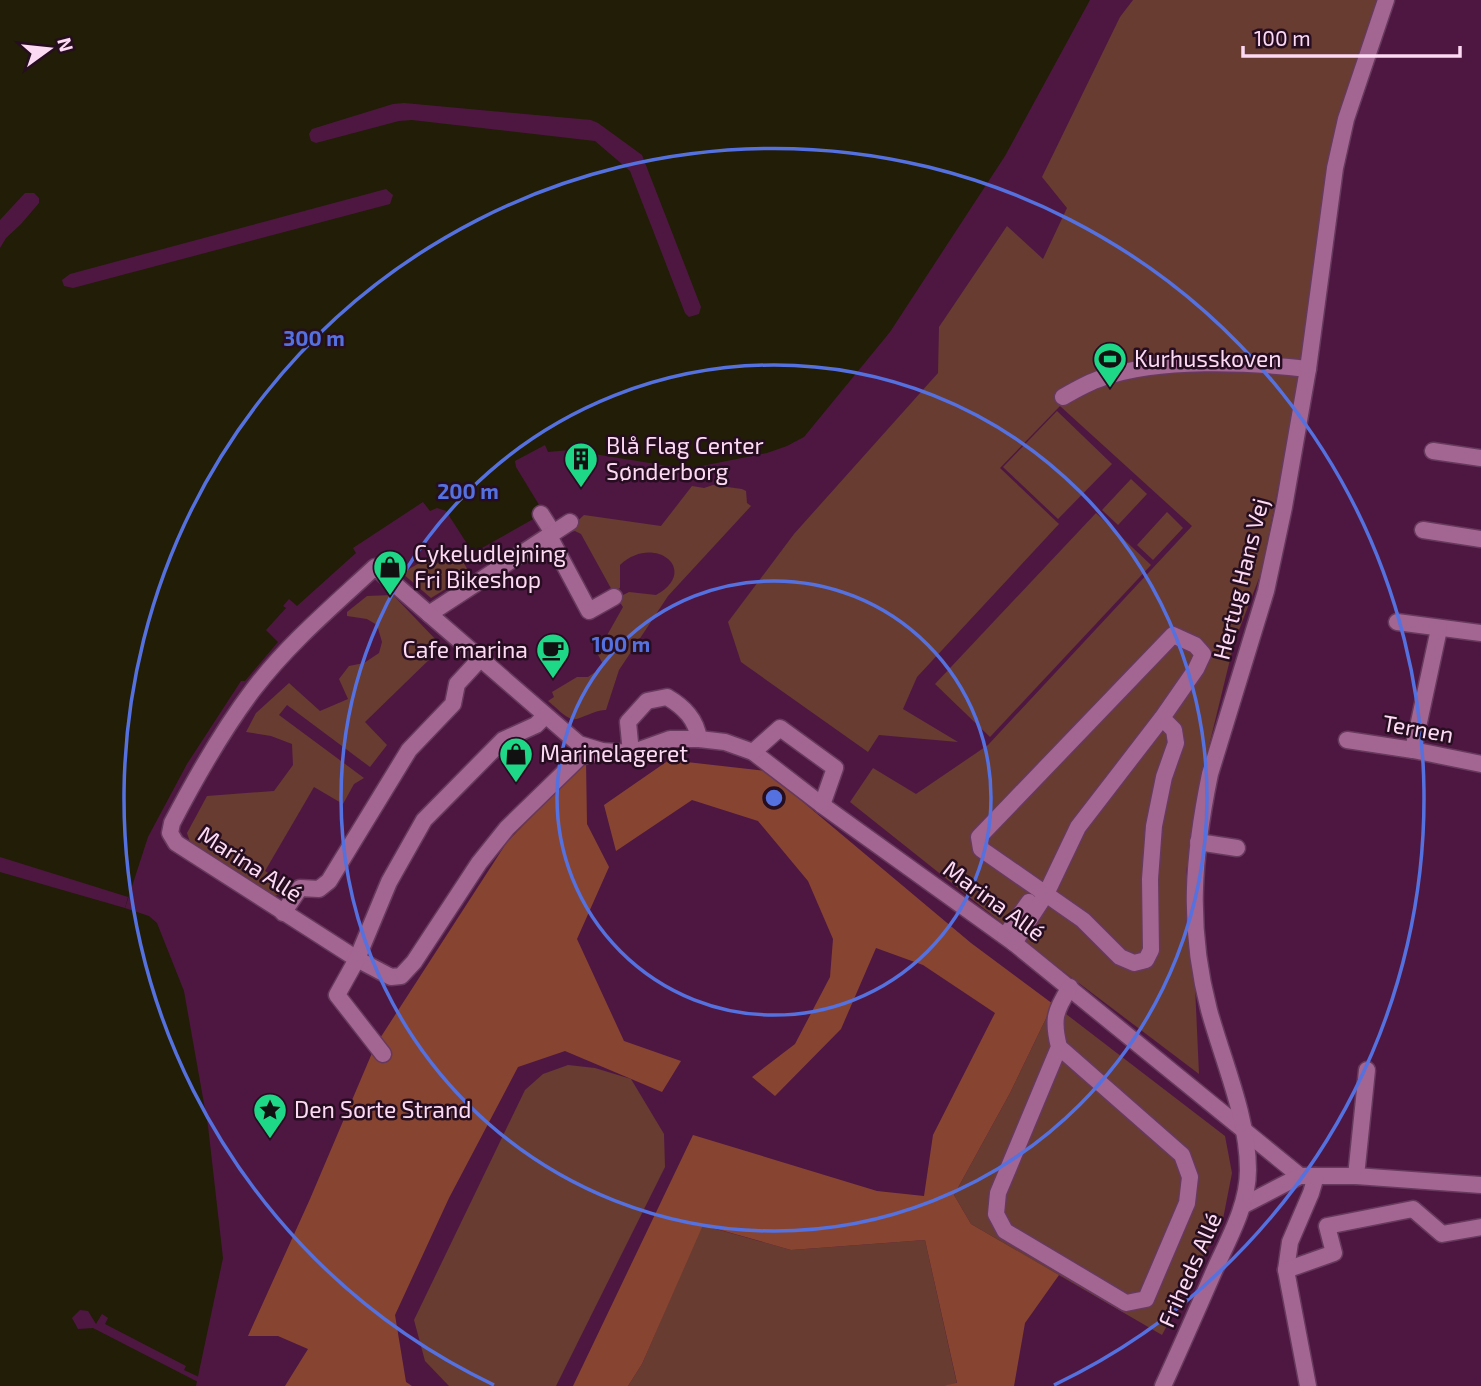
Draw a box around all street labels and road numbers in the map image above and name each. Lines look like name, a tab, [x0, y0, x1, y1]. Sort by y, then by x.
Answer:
street label: Hertug Hans Vej	[1206, 495, 1274, 662]
street label: Ternen	[1381, 708, 1456, 748]
street label: Marina Allé	[193, 819, 308, 907]
street label: Marina Allé	[938, 854, 1051, 946]
street label: Friheds Allé	[1151, 1208, 1227, 1331]

